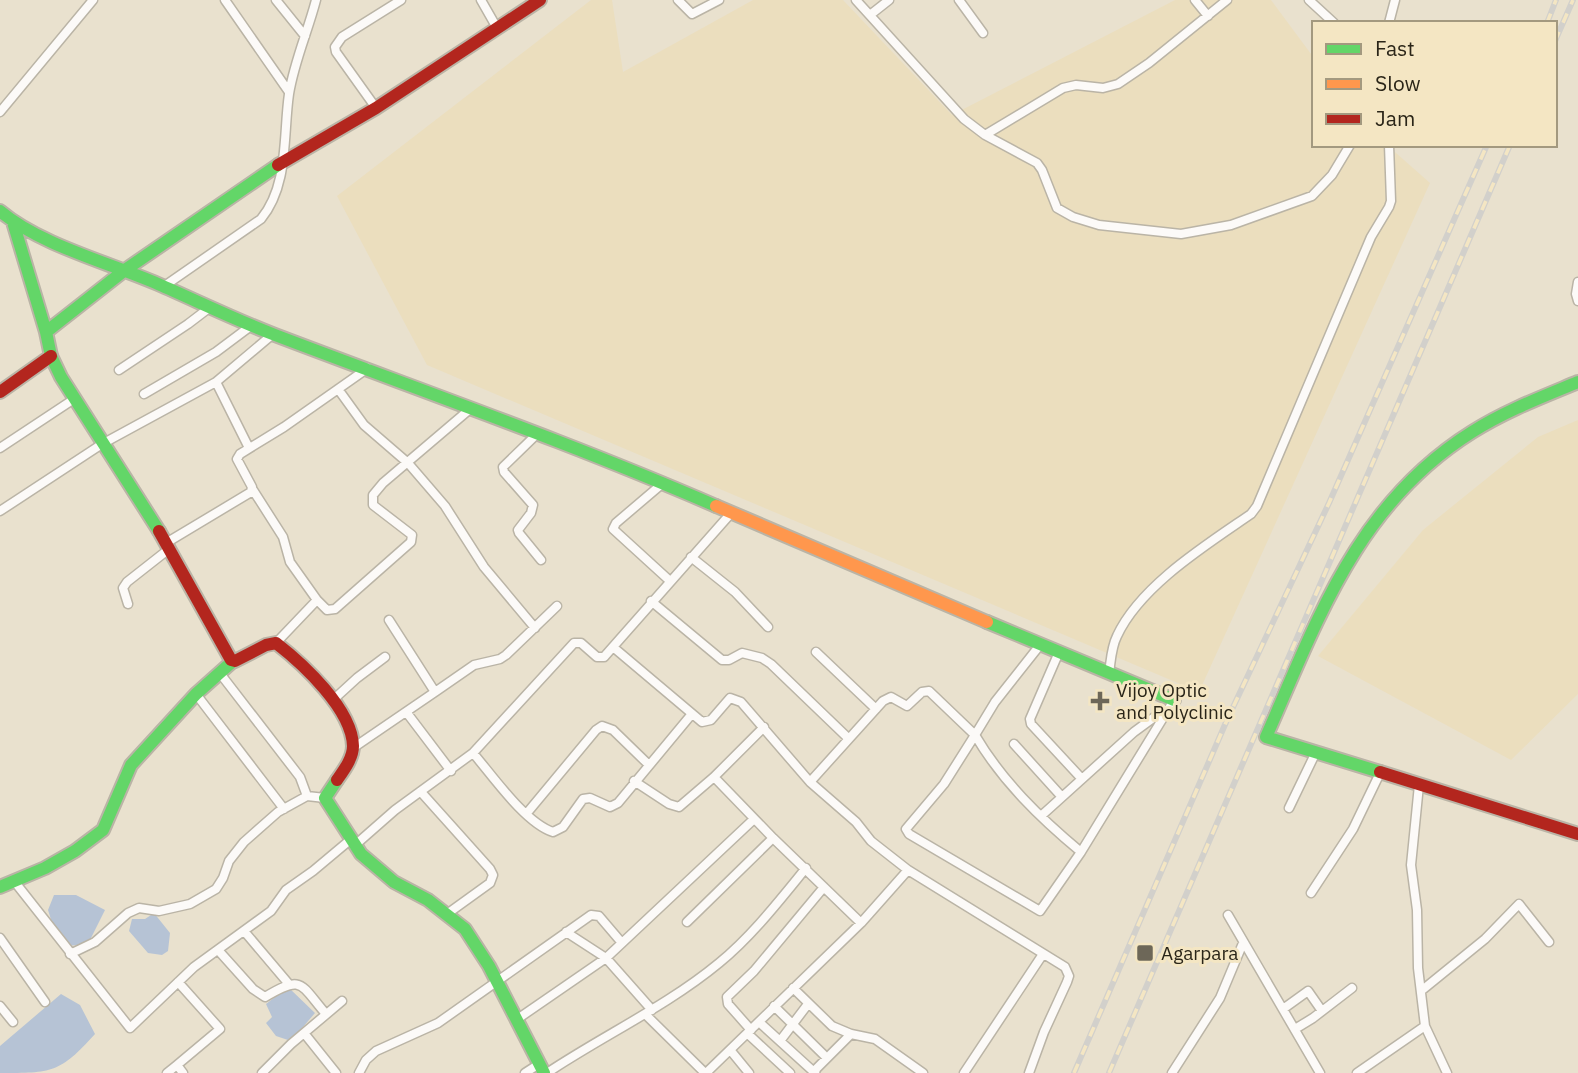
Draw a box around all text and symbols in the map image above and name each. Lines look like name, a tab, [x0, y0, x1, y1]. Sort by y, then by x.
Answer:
legend	[1312, 21, 1557, 147]
text: Fast	[1375, 34, 1415, 62]
text: Slow	[1375, 69, 1421, 97]
text: Jam	[1375, 104, 1415, 132]
place label: Vijoy Optic and Polyclinic	[1116, 678, 1234, 724]
marker: Vijoy Optic and Polyclinic	[1090, 691, 1110, 711]
place label: Agarpara	[1161, 941, 1238, 965]
marker: Agarpara	[1135, 943, 1155, 963]

